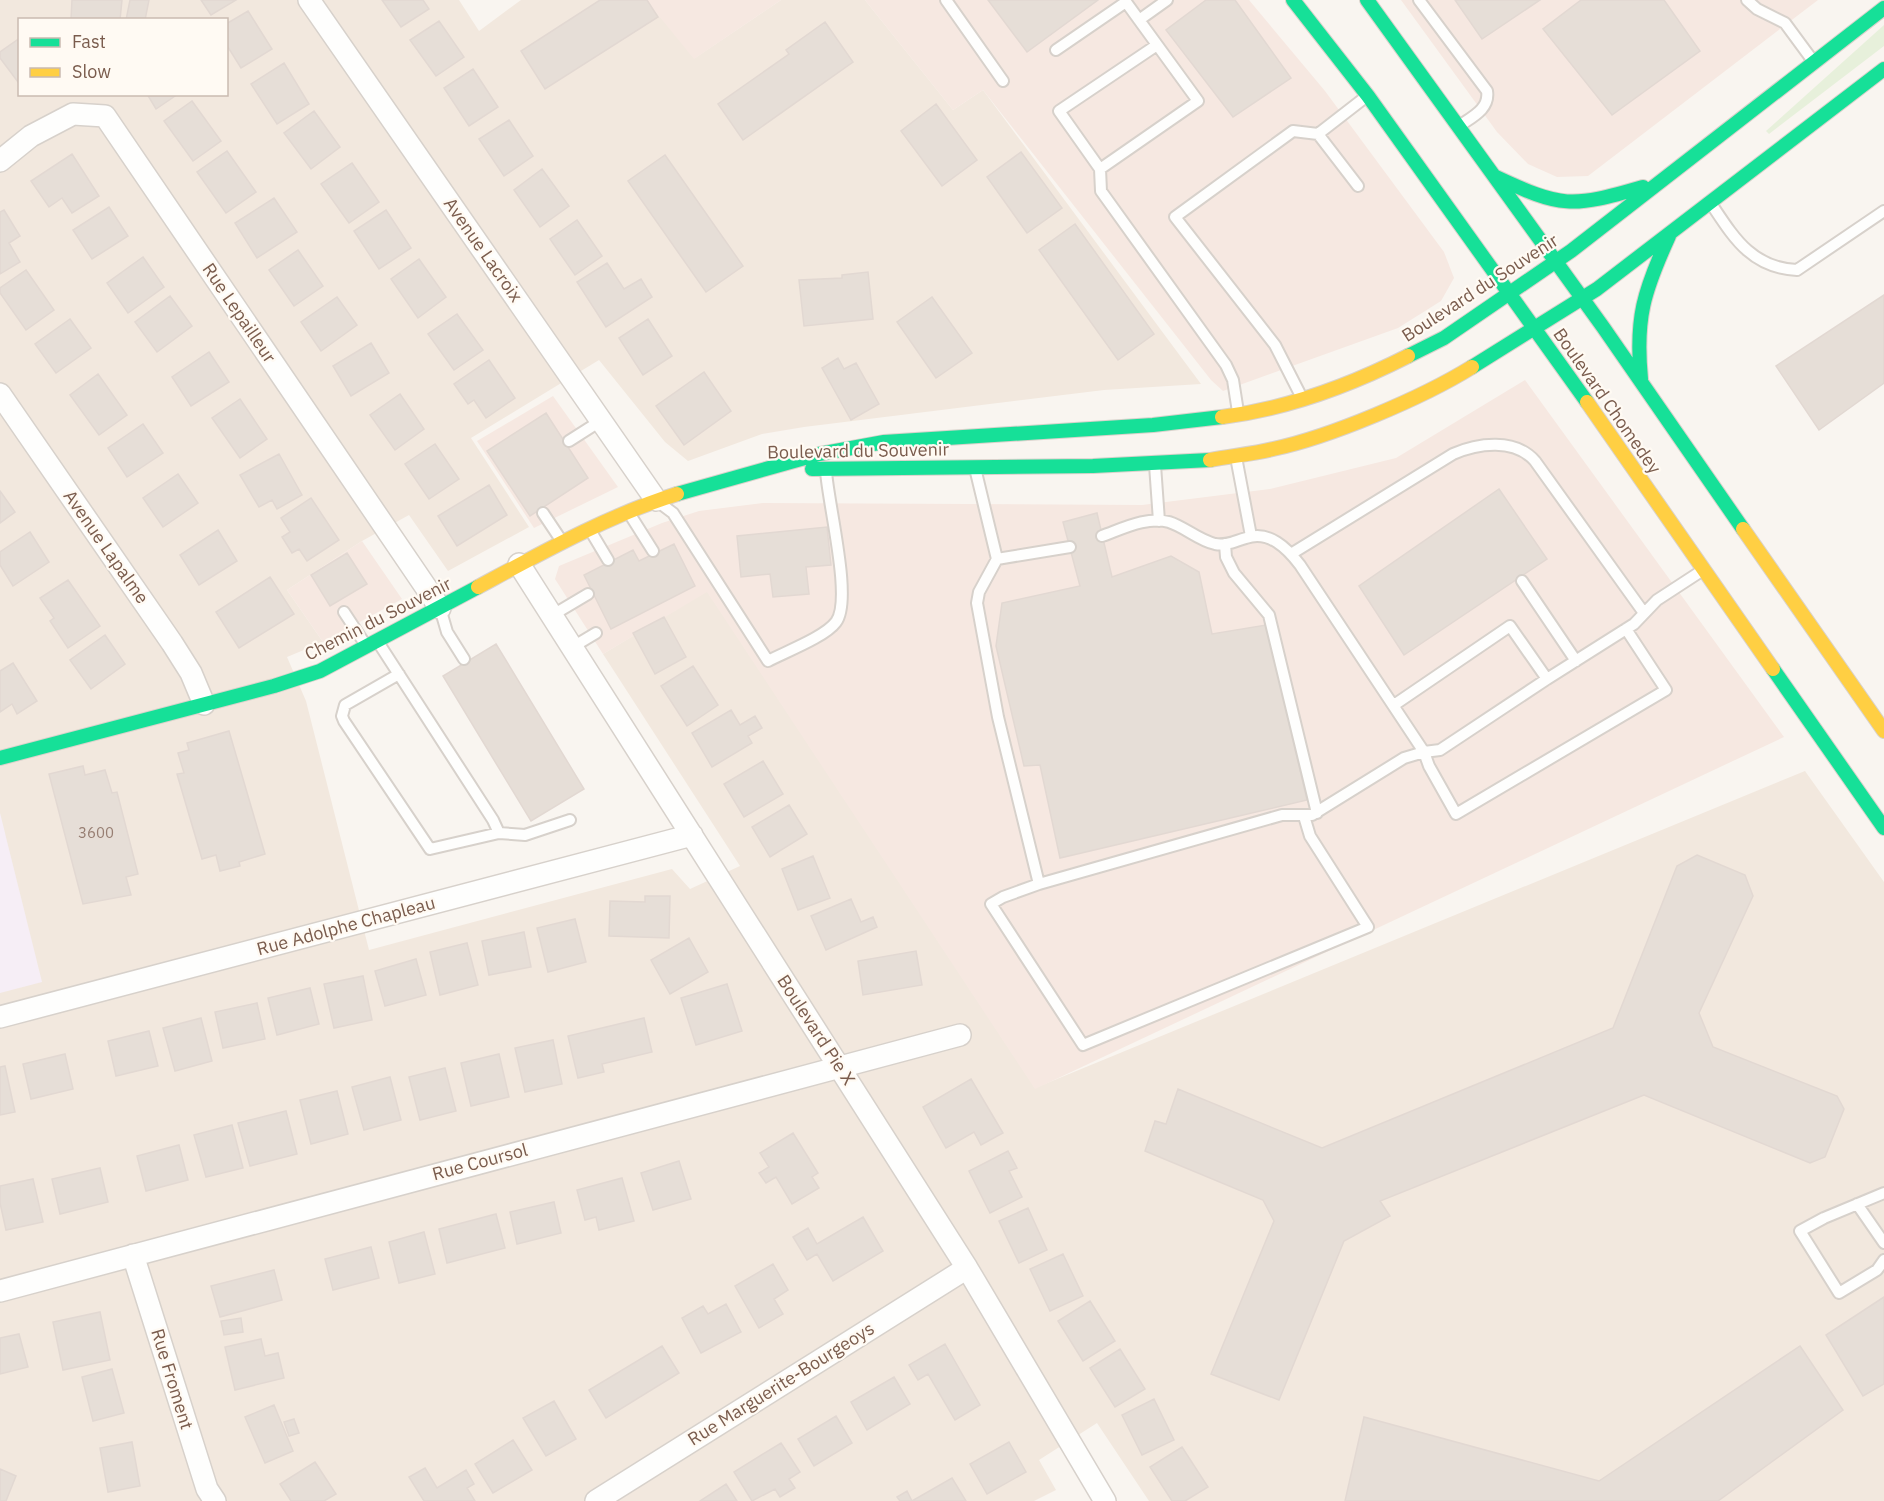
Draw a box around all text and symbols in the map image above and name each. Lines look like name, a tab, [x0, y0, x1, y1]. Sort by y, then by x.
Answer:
legend	[18, 18, 228, 96]
text: Fast	[72, 30, 106, 53]
text: Slow	[72, 60, 111, 83]
street label: Avenue Lacroix	[439, 193, 528, 306]
street label: Boulevard du Souvenir	[1397, 228, 1563, 347]
street label: Rue Lepailleur	[198, 258, 281, 367]
street label: Boulevard Chomedey	[1549, 323, 1666, 478]
street label: Boulevard du Souvenir	[767, 437, 949, 464]
street label: Avenue Lapalme	[59, 485, 154, 608]
street label: Chemin du Souvenir	[301, 571, 455, 665]
house number: 3600	[78, 823, 114, 842]
street label: Rue Adolphe Chapleau	[254, 891, 438, 960]
street label: Boulevard Pie X	[772, 970, 861, 1089]
street label: Rue Coursol	[430, 1138, 530, 1185]
street label: Rue Marguerite-Bourgeoys	[683, 1317, 878, 1450]
street label: Rue Froment	[146, 1326, 199, 1432]

